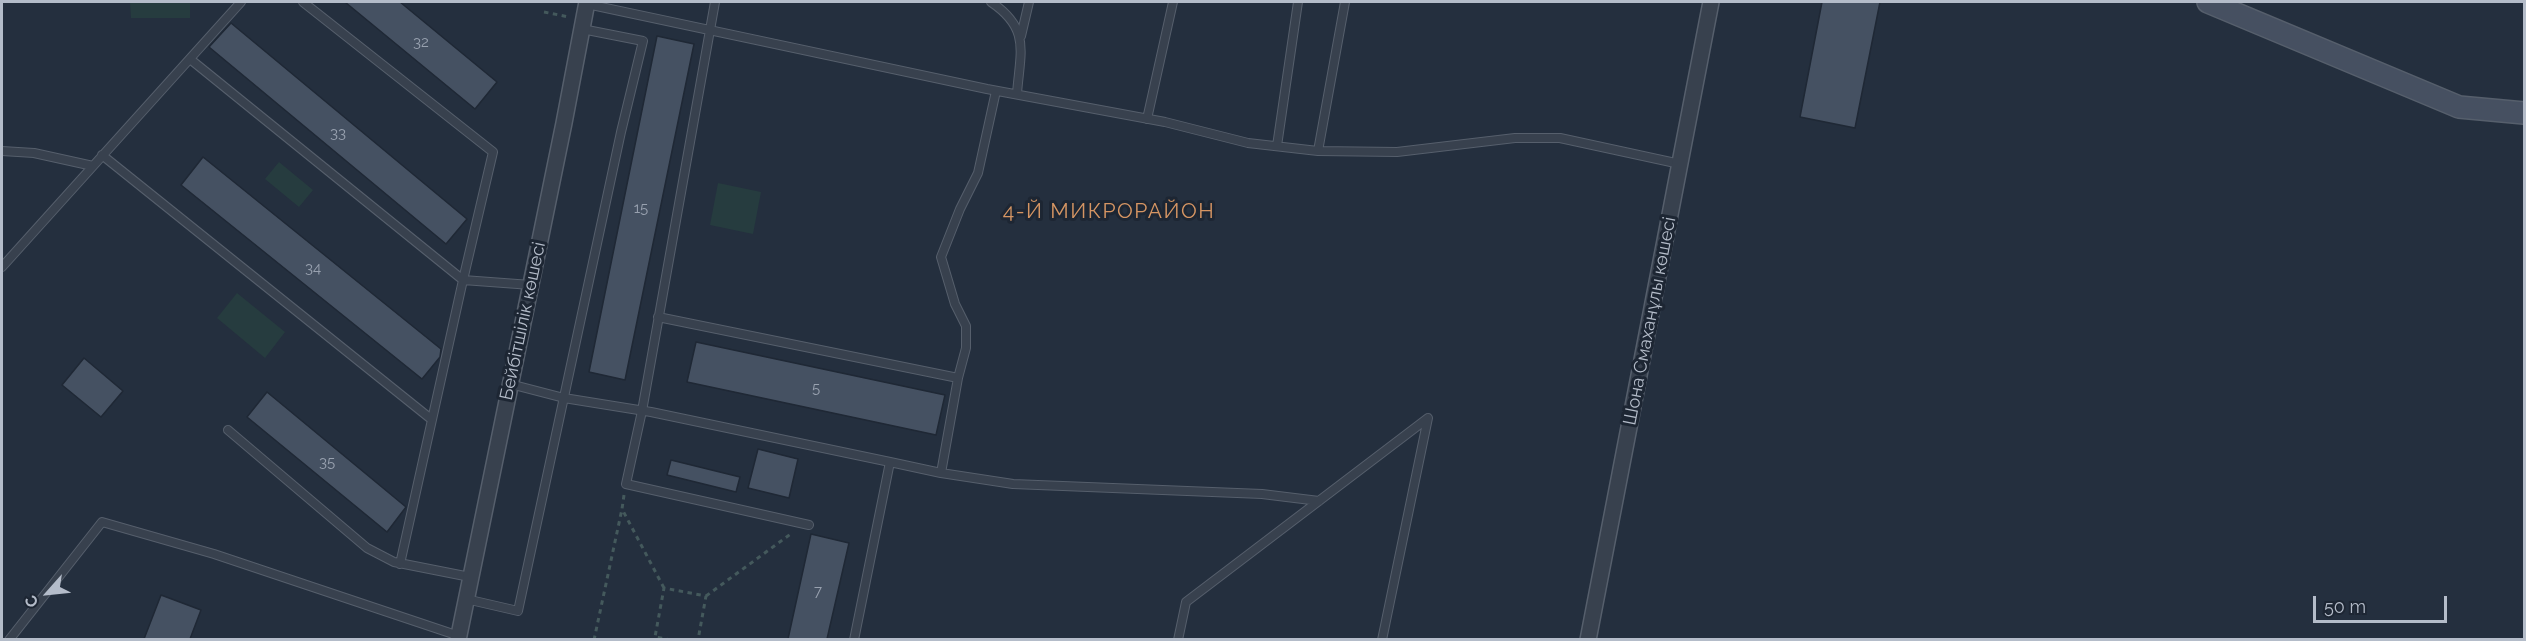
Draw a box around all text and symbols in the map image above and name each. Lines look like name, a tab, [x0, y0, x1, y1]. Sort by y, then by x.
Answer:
house number: 32	[413, 33, 429, 51]
house number: 33	[330, 124, 346, 142]
house number: 15	[634, 199, 648, 217]
district label: 4-Й МИКРОРАЙОН	[1003, 199, 1215, 225]
street label: Шона Смаханұлы көшесі	[1619, 215, 1681, 427]
street label: Бейбітшілік көшесі	[496, 240, 550, 402]
house number: 34	[305, 259, 321, 277]
house number: 5	[812, 379, 820, 397]
house number: 35	[319, 453, 335, 471]
north arrow	[18, 563, 78, 623]
house number: 7	[814, 582, 822, 600]
scale bar	[2316, 584, 2450, 622]
text: С	[21, 592, 42, 611]
text: 50 m	[2324, 596, 2366, 617]

